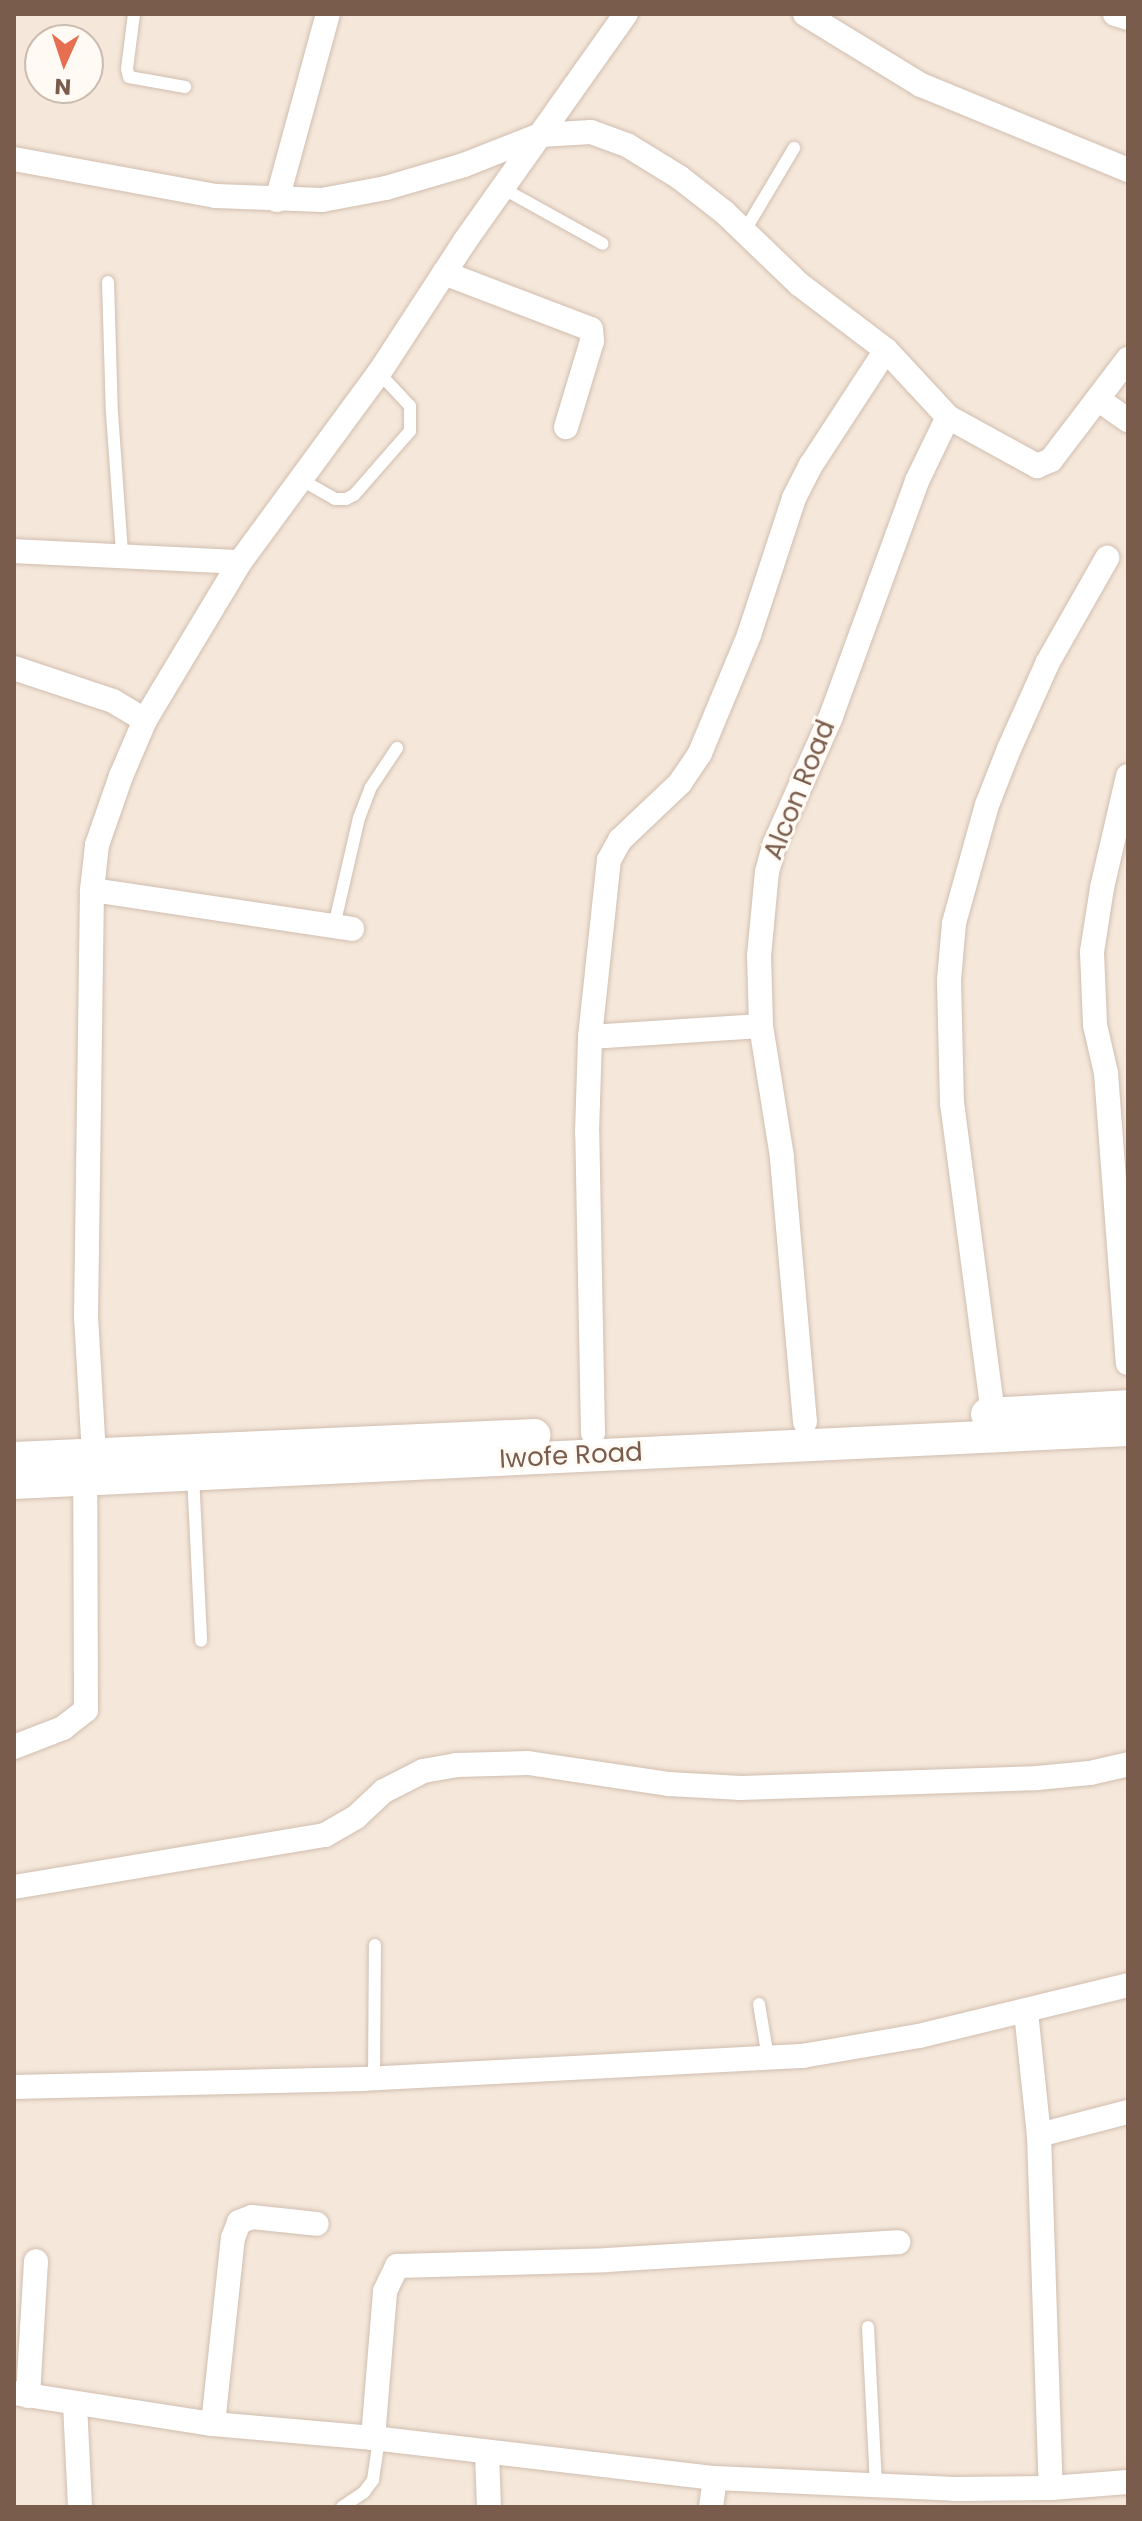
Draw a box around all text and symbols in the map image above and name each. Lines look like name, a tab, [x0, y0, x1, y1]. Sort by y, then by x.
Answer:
north arrow	[24, 24, 104, 104]
text: N	[54, 71, 72, 102]
street label: Alcon Road	[758, 716, 842, 864]
street label: Iwofe Road	[498, 1437, 644, 1475]

